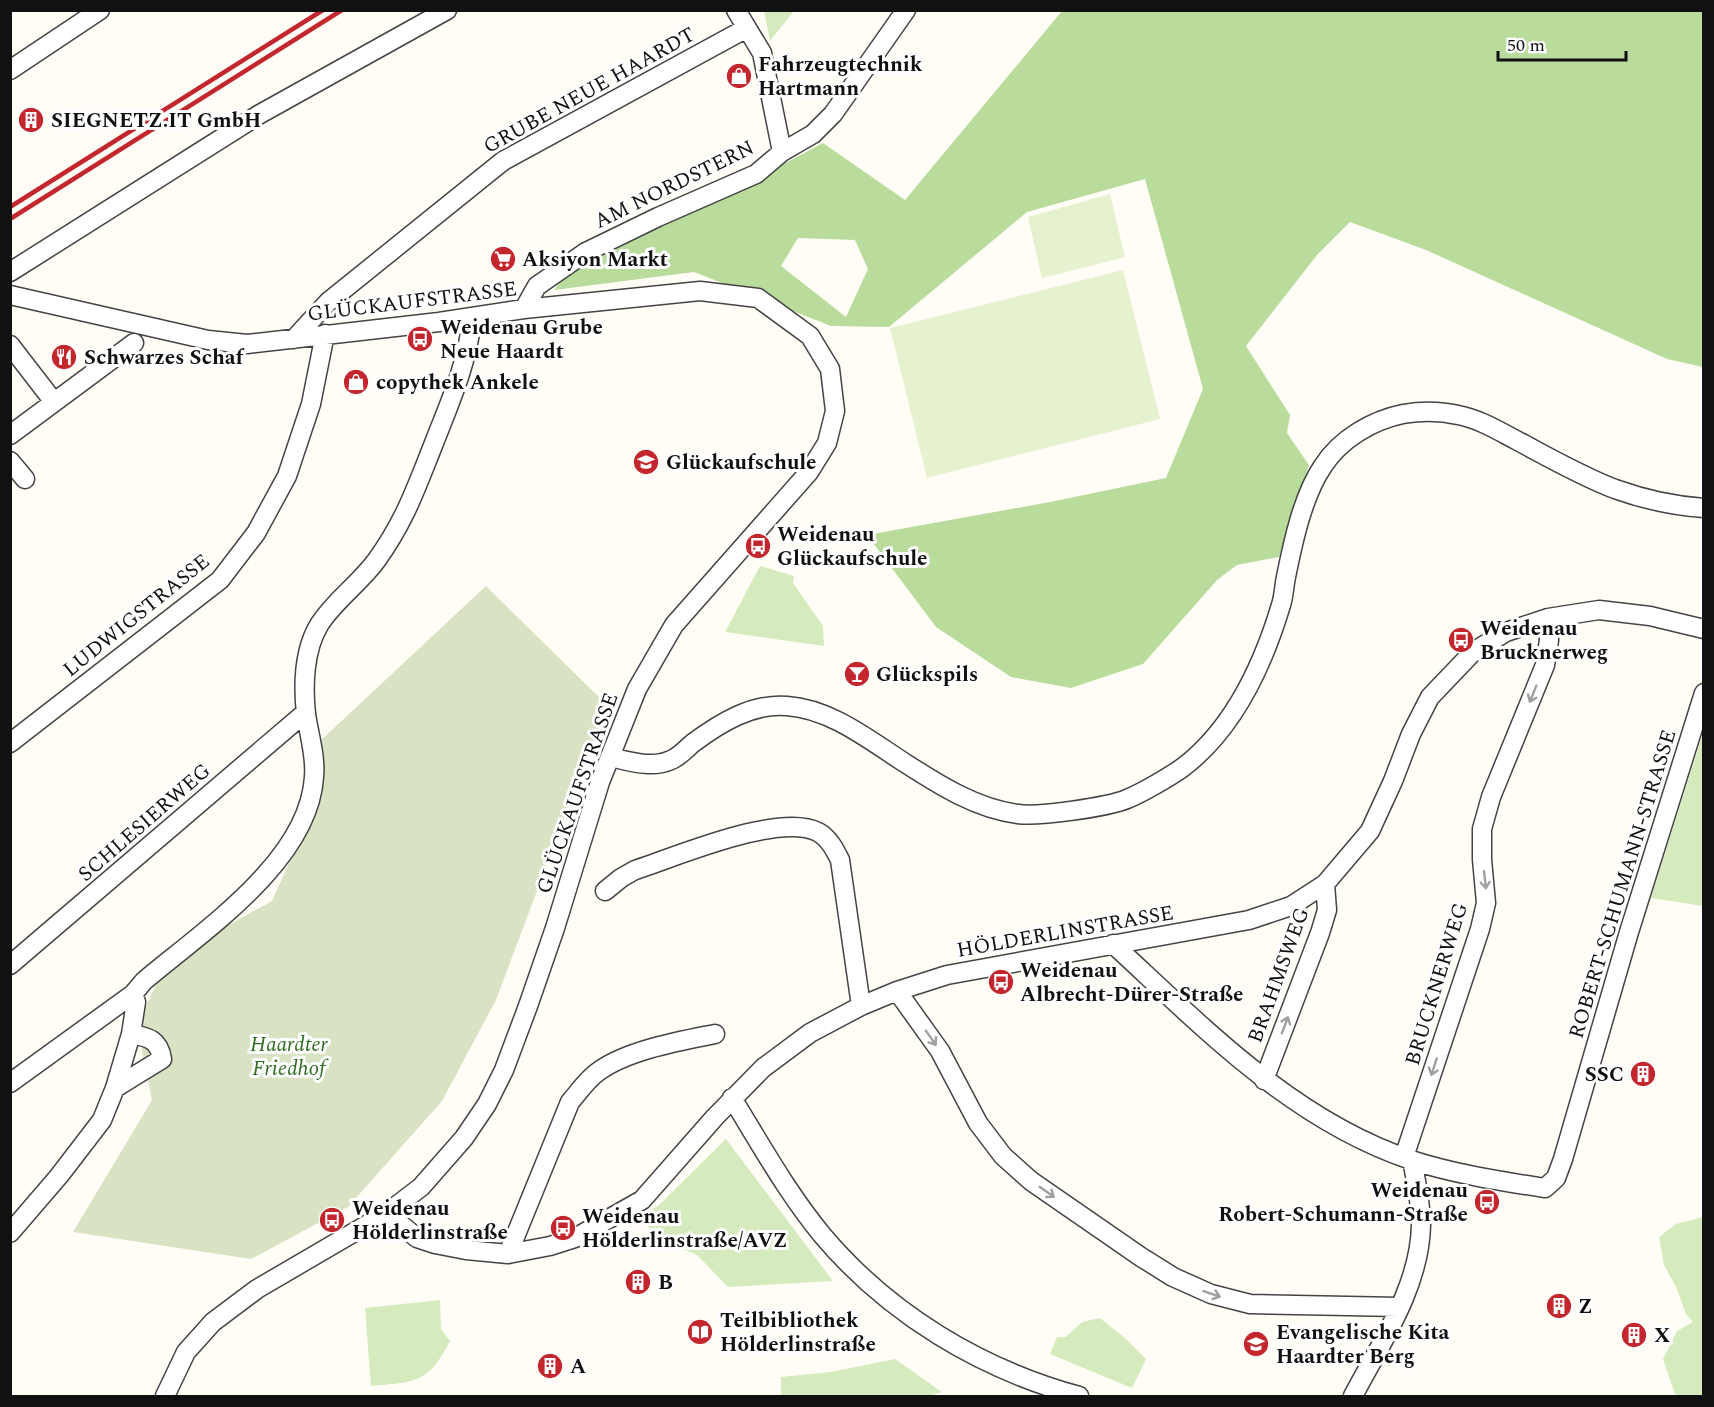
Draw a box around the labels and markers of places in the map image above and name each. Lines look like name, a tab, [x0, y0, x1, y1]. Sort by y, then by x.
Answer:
place label: Fahrzeugtechnik Hartmann	[758, 49, 923, 105]
shop icon: Fahrzeugtechnik Hartmann	[724, 61, 754, 91]
building icon: SIEGNETZ.IT GmbH	[16, 105, 46, 135]
place label: SIEGNETZ.IT GmbH	[51, 105, 261, 137]
supermarket icon: Aksiyon Markt	[488, 244, 518, 274]
place label: Aksiyon Markt	[522, 244, 668, 276]
place label: Weidenau Grube Neue Haardt	[440, 312, 603, 368]
bus stop icon: Weidenau Grube Neue Haardt	[405, 324, 435, 354]
restaurant icon: Schwarzes Schaf	[49, 342, 79, 372]
place label: Schwarzes Schaf	[84, 342, 245, 374]
shop icon: copythek Ankele	[341, 367, 371, 397]
place label: copythek Ankele	[376, 367, 539, 399]
school or university icon: Glückaufschule	[631, 447, 661, 477]
place label: Glückaufschule	[666, 447, 817, 479]
place label: Weidenau Glückaufschule	[777, 519, 928, 575]
bus stop icon: Weidenau Glückaufschule	[743, 531, 773, 561]
place label: Weidenau Brucknerweg	[1480, 613, 1608, 669]
bus stop icon: Weidenau Brucknerweg	[1446, 625, 1476, 655]
bar icon: Glückspils	[842, 659, 872, 689]
place label: Glückspils	[876, 659, 978, 691]
place label: Weidenau Albrecht-Dürer-Straße	[1020, 955, 1243, 1011]
bus stop icon: Weidenau Albrecht-Dürer-Straße	[986, 967, 1016, 997]
place label: SSC	[1585, 1059, 1624, 1091]
building icon: SSC	[1628, 1059, 1658, 1089]
place label: Weidenau Robert-Schumann-Straße	[1218, 1175, 1469, 1231]
bus stop icon: Weidenau Robert-Schumann-Straße	[1472, 1187, 1502, 1217]
place label: Weidenau Hölderlinstraße	[352, 1193, 508, 1249]
place label: Weidenau Hölderlinstraße/AVZ	[582, 1201, 787, 1257]
bus stop icon: Weidenau Hölderlinstraße	[317, 1205, 347, 1235]
bus stop icon: Weidenau Hölderlinstraße/AVZ	[548, 1213, 578, 1243]
building icon: B	[623, 1267, 653, 1297]
place label: B	[658, 1267, 673, 1299]
building icon: Z	[1544, 1291, 1574, 1321]
place label: Z	[1578, 1291, 1593, 1323]
place label: Teilbibliothek Hölderlinstraße	[720, 1305, 876, 1361]
library icon: Teilbibliothek Hölderlinstraße	[685, 1317, 715, 1347]
place label: Evangelische Kita Haardter Berg	[1276, 1317, 1450, 1373]
building icon: X	[1619, 1320, 1649, 1350]
place label: X	[1654, 1320, 1670, 1352]
school or university icon: Evangelische Kita Haardter Berg	[1241, 1329, 1271, 1359]
building icon: A	[535, 1351, 565, 1381]
place label: A	[570, 1351, 586, 1383]

